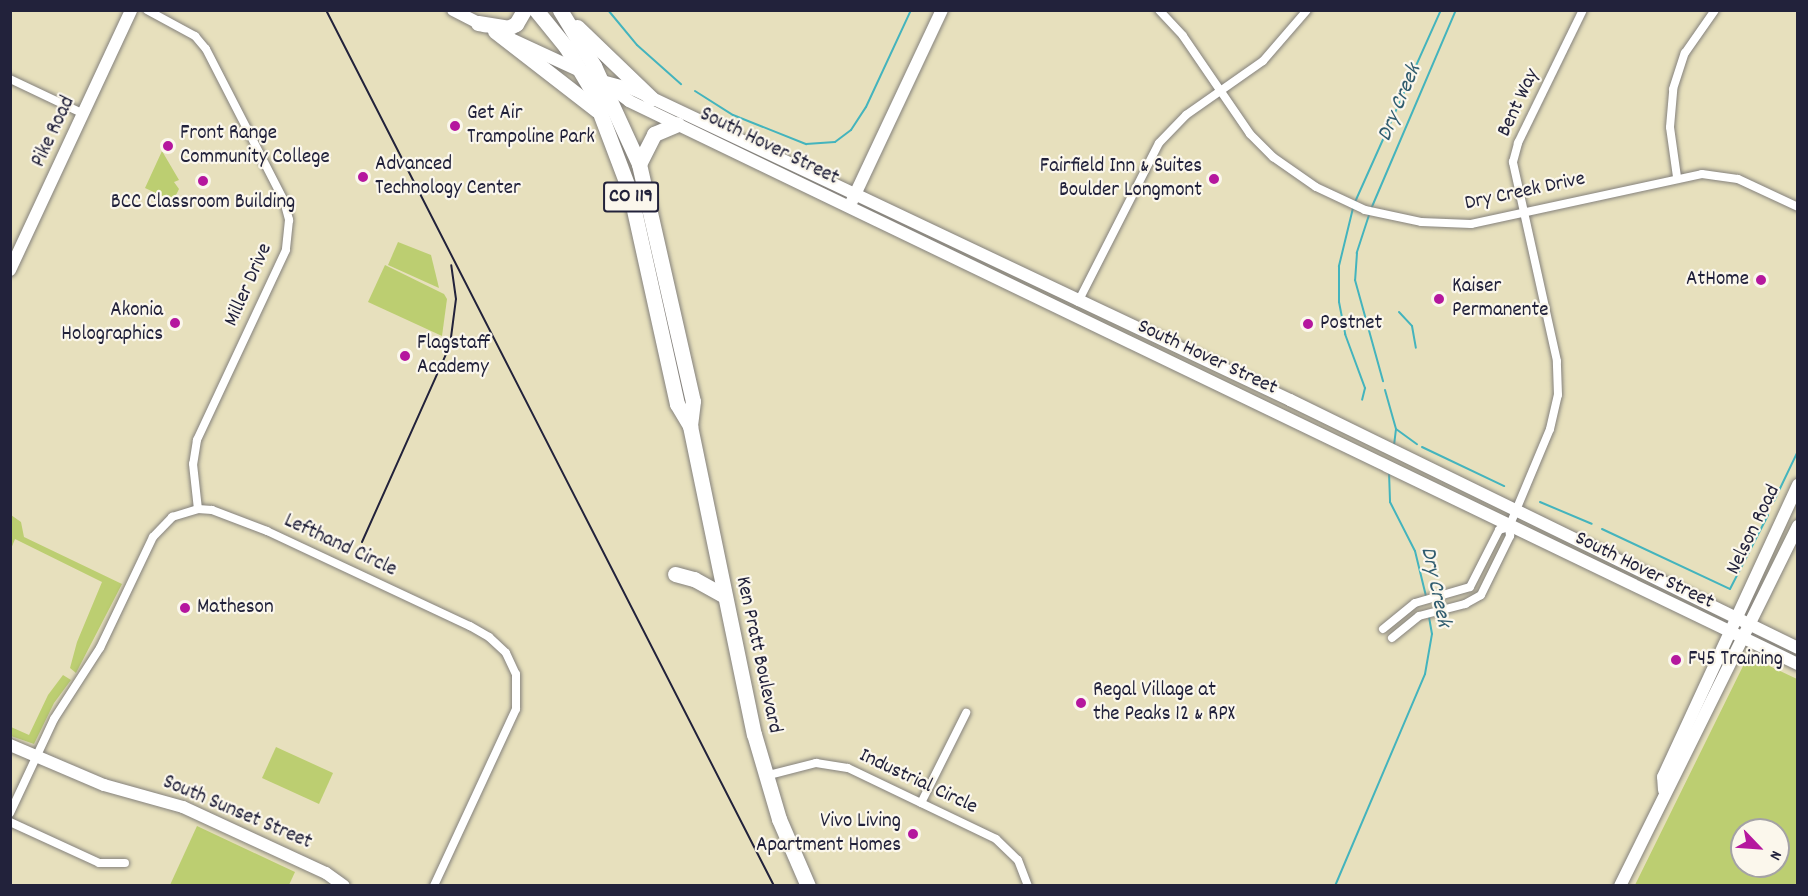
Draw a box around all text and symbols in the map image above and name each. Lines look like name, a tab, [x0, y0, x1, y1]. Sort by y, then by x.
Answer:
water label: Dry Creek	[1372, 61, 1428, 145]
street label: Bent Way	[1492, 65, 1546, 141]
street label: Pike Road	[27, 93, 81, 171]
place label: Get Air Trampoline Park	[467, 101, 595, 151]
street label: South Hover Street	[695, 102, 843, 192]
marker: Get Air Trampoline Park	[448, 119, 462, 133]
place label: Front Range Community College	[180, 121, 330, 171]
marker: Front Range Community College	[161, 139, 175, 153]
place label: Advanced Technology Center	[375, 152, 521, 202]
place label: Fairfield Inn & Suites Boulder Longmont	[1040, 154, 1202, 204]
street label: Dry Creek Drive	[1462, 167, 1588, 217]
marker: Advanced Technology Center	[356, 170, 370, 184]
marker: Fairfield Inn & Suites Boulder Longmont	[1207, 172, 1221, 186]
marker: BCC Classroom Building	[196, 174, 210, 188]
road number: CO 119	[602, 180, 660, 214]
place label: BCC Classroom Building	[111, 190, 295, 216]
street label: Miller Drive	[220, 239, 278, 331]
place label: AtHome	[1686, 267, 1749, 293]
marker: AtHome	[1754, 273, 1768, 287]
place label: Kaiser Permanente	[1452, 274, 1548, 324]
marker: Kaiser Permanente	[1430, 290, 1448, 308]
place label: Akonia Holographics	[61, 298, 163, 348]
place label: Postnet	[1320, 311, 1382, 337]
street label: South Hover Street	[1133, 315, 1281, 401]
marker: Akonia Holographics	[168, 316, 182, 330]
marker: Postnet	[1301, 317, 1315, 331]
place label: Flagstaff Academy	[417, 331, 491, 381]
marker: Flagstaff Academy	[398, 349, 412, 363]
street label: Nelson Road	[1722, 481, 1786, 579]
street label: Lefthand Circle	[280, 509, 400, 583]
street label: South Hover Street	[1570, 526, 1718, 616]
water label: Dry Creek	[1414, 545, 1456, 629]
street label: Ken Pratt Boulevard	[729, 574, 787, 736]
place label: Matheson	[197, 595, 274, 621]
marker: Matheson	[178, 601, 192, 615]
place label: F45 Training	[1688, 647, 1783, 673]
marker: F45 Training	[1669, 653, 1683, 667]
place label: Regal Village at the Peaks 12 & RPX	[1093, 678, 1235, 728]
marker: Regal Village at the Peaks 12 & RPX	[1074, 696, 1088, 710]
street label: Industrial Circle	[855, 744, 981, 820]
street label: South Sunset Street	[159, 770, 315, 856]
place label: Vivo Living Apartment Homes	[756, 809, 901, 859]
north arrow	[1730, 818, 1790, 878]
marker: Vivo Living Apartment Homes	[906, 827, 920, 841]
text: N	[1763, 847, 1787, 863]

